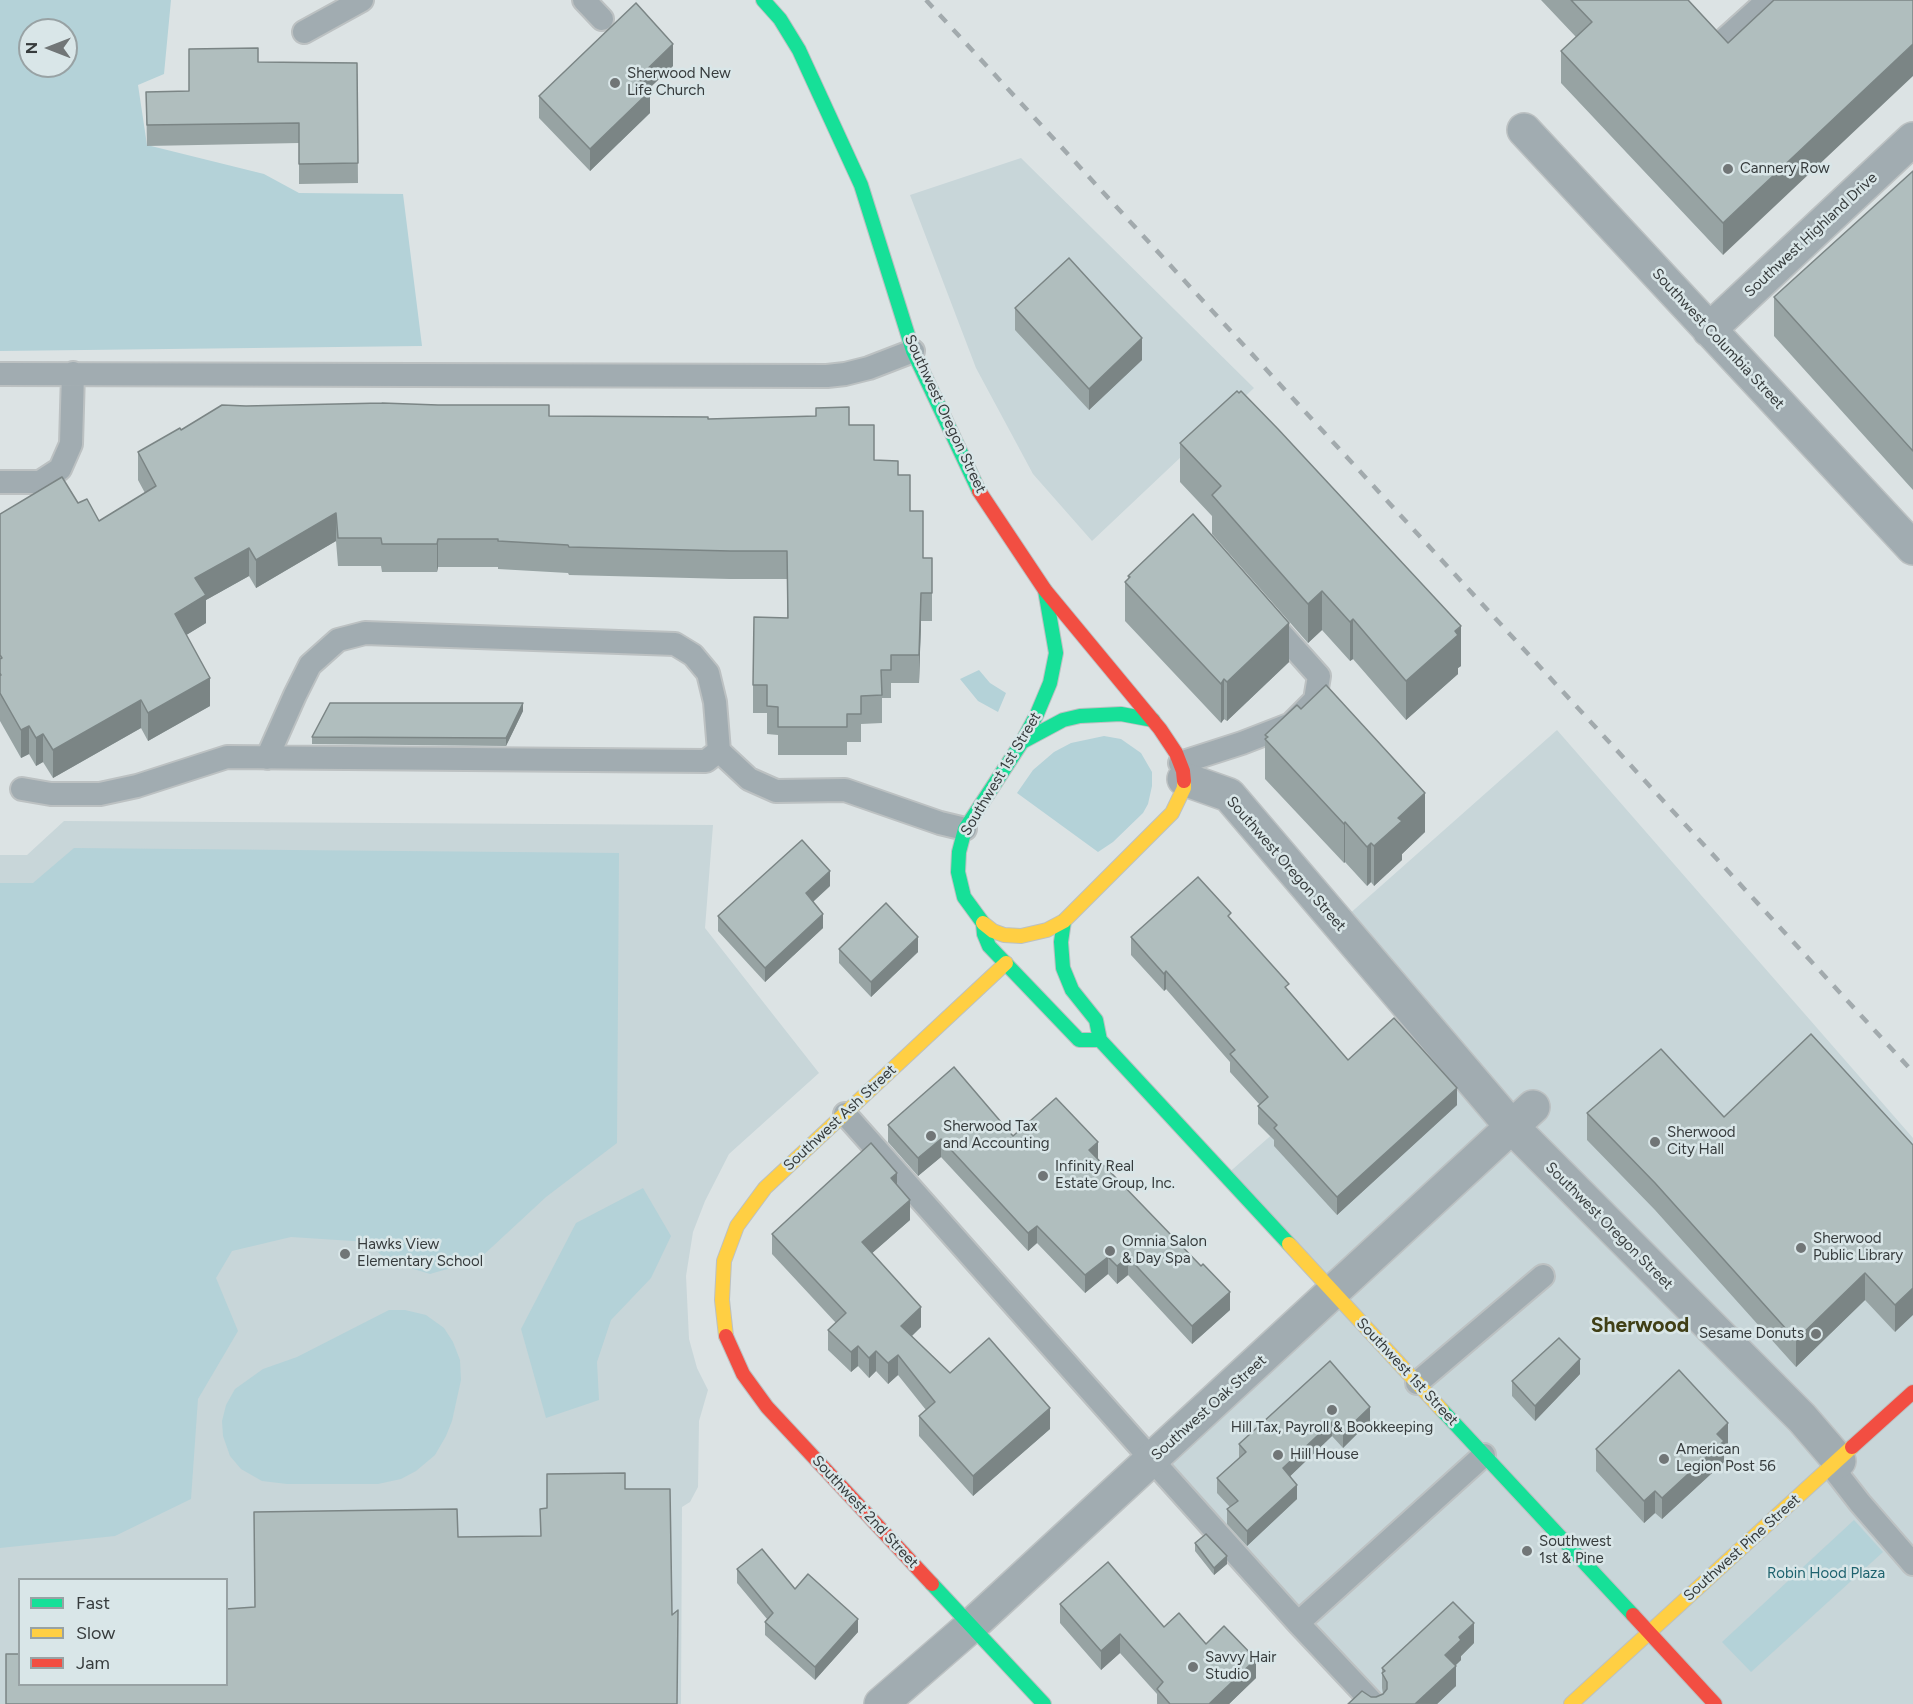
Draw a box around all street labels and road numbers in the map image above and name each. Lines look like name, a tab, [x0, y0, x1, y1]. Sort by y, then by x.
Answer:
street label: Southwest Highland Drive	[1741, 169, 1881, 301]
street label: Southwest Columbia Street	[1648, 265, 1788, 413]
street label: Southwest Oregon Street	[900, 332, 990, 496]
street label: Southwest 1st Street	[957, 709, 1045, 839]
street label: Southwest Oregon Street	[1223, 793, 1349, 935]
street label: Southwest Ash Street	[780, 1061, 900, 1175]
street label: Southwest Oregon Street	[1542, 1159, 1676, 1293]
street label: Southwest 1st Street	[1352, 1314, 1462, 1430]
street label: Southwest Oak Street	[1148, 1352, 1270, 1464]
street label: Southwest 2nd Street	[808, 1452, 922, 1572]
street label: Southwest Pine Street	[1680, 1491, 1804, 1605]

